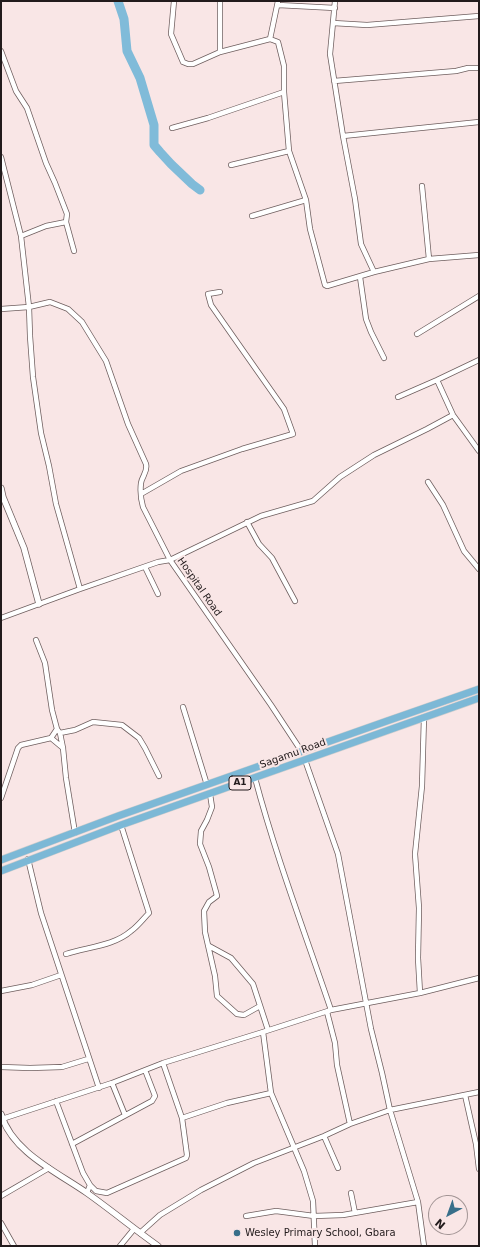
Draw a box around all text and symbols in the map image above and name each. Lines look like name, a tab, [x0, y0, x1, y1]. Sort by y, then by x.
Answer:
street label: Hospital Road	[174, 555, 224, 619]
street label: Sagamu Road	[258, 737, 328, 771]
road number: A1	[229, 776, 251, 790]
north arrow	[428, 1195, 468, 1235]
text: N	[433, 1216, 448, 1232]
place label: Wesley Primary School, Gbara	[245, 1227, 396, 1239]
marker: Wesley Primary School, Gbara	[232, 1228, 242, 1238]

